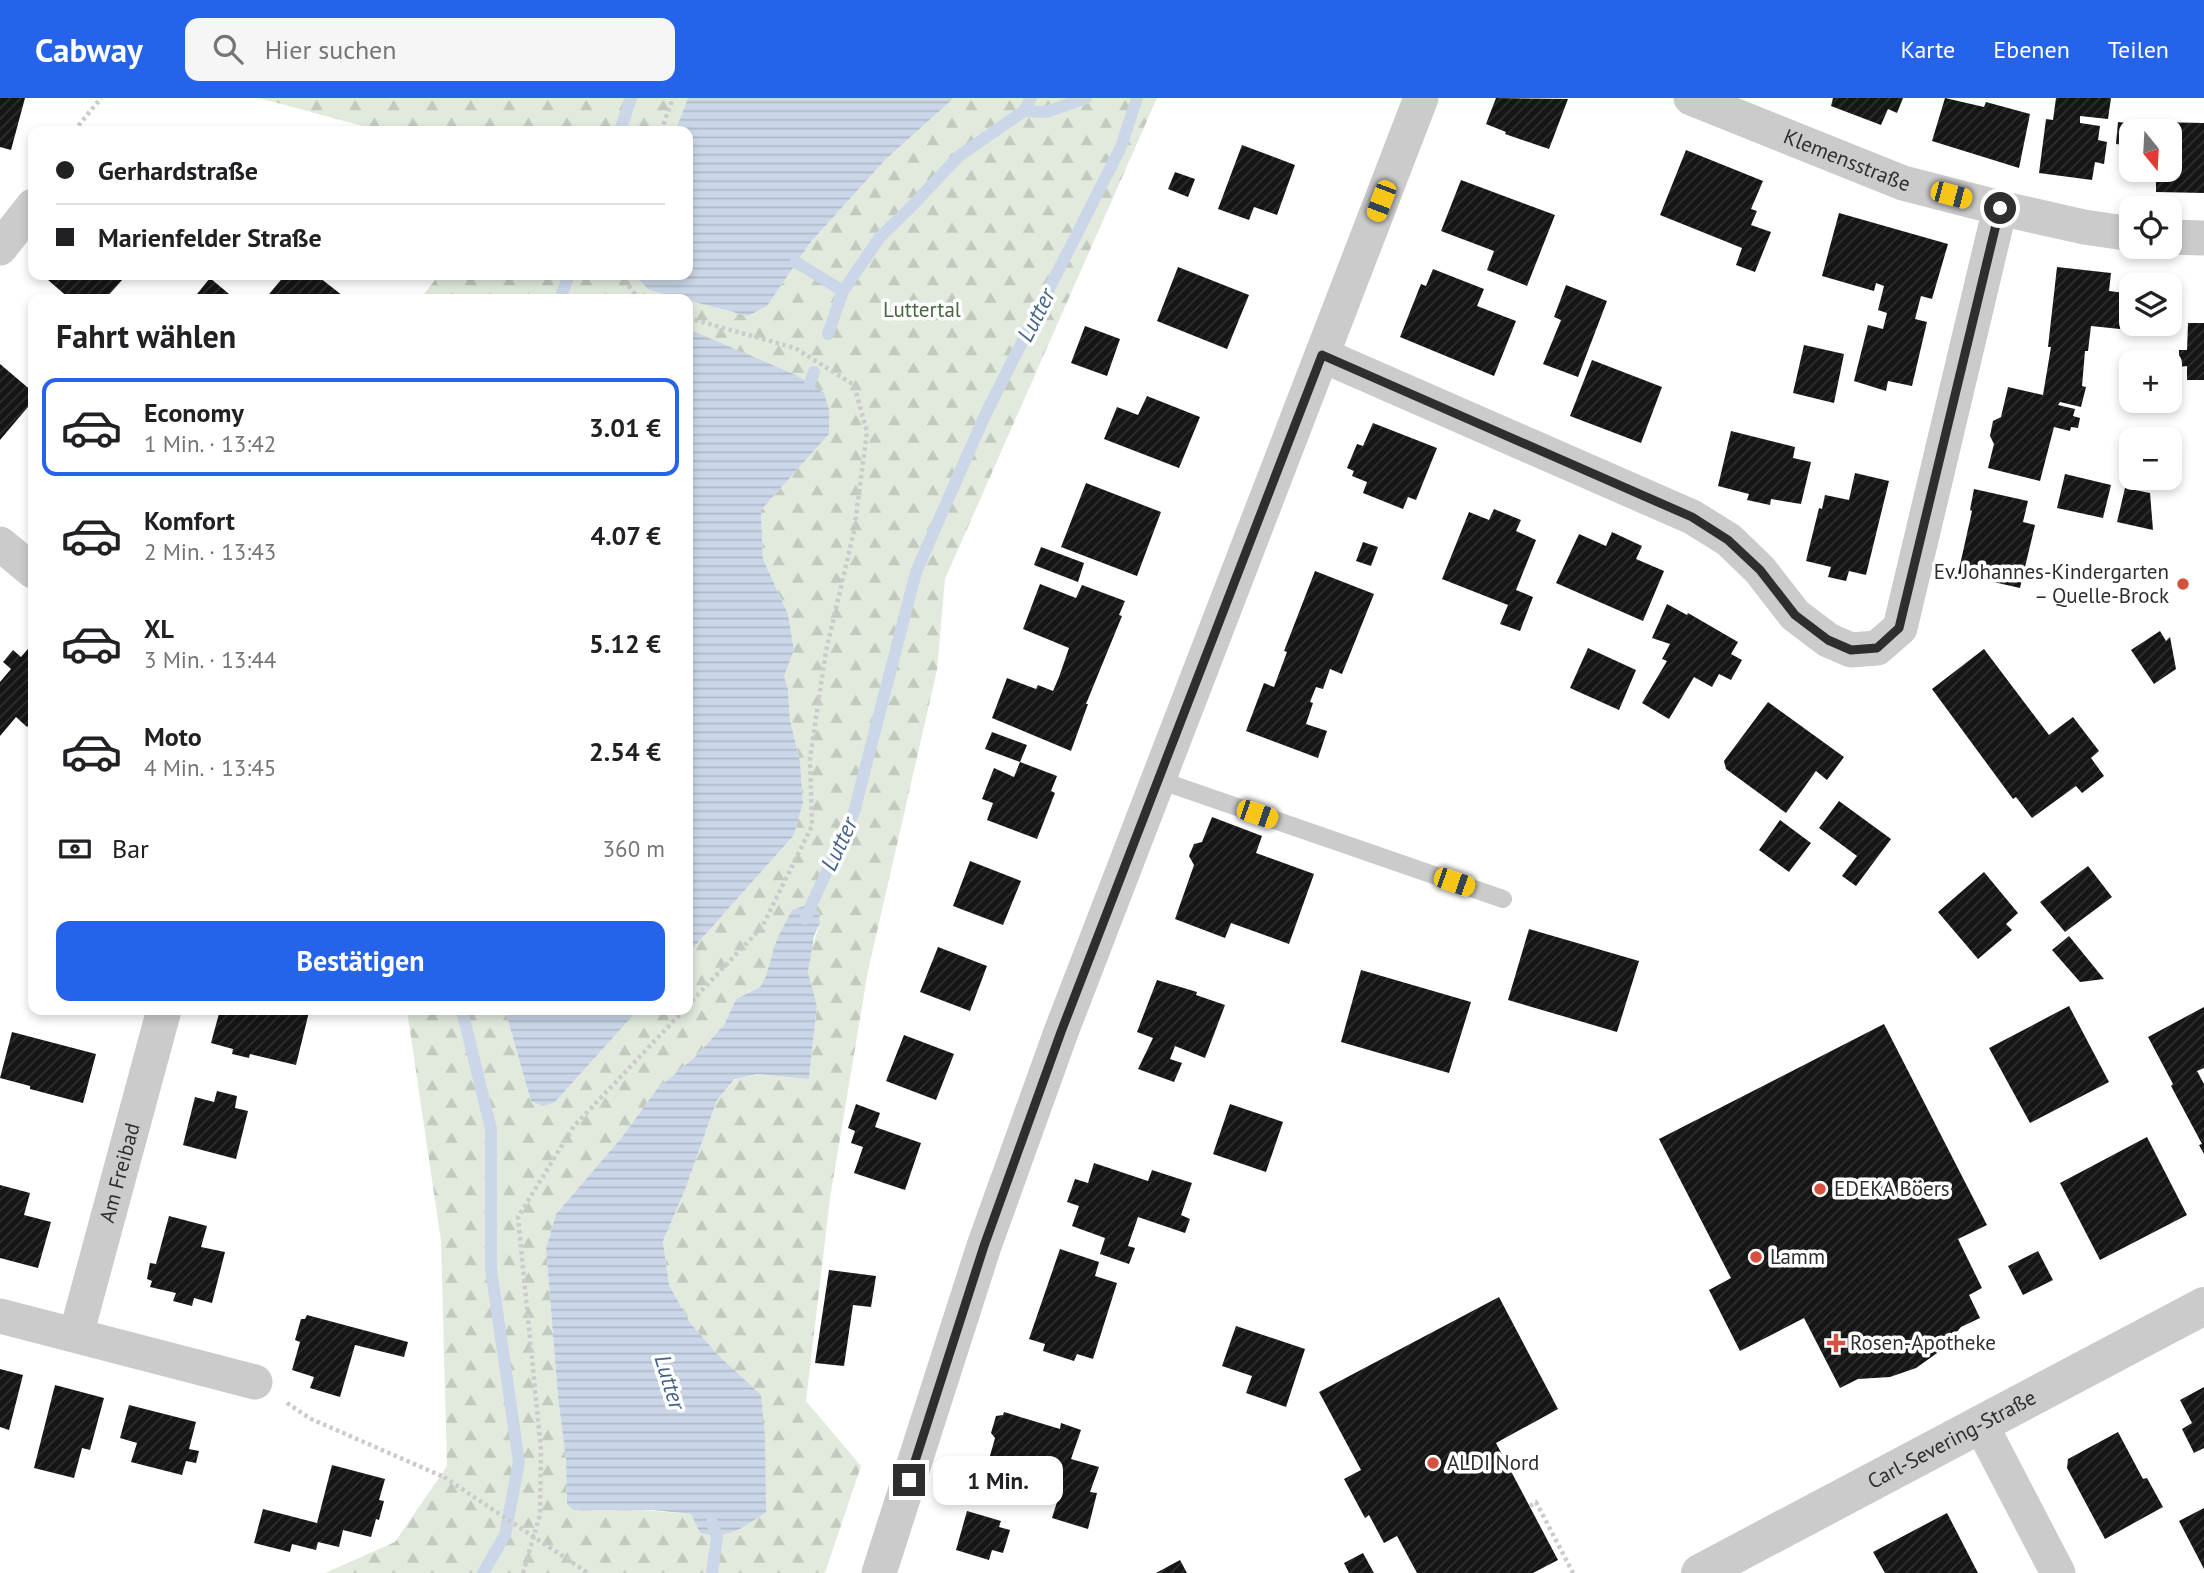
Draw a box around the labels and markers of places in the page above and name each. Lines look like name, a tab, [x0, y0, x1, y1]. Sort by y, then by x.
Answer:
place label: Ev. Johannes-Kindergarten – Quelle-Brock	[1934, 558, 2169, 609]
marker: Ev. Johannes-Kindergarten – Quelle-Brock	[2175, 576, 2191, 592]
place label: EDEKA Böers	[1834, 1175, 1950, 1202]
marker: EDEKA Böers	[1812, 1181, 1828, 1197]
place label: Lamm	[1770, 1243, 1825, 1270]
marker: Lamm	[1748, 1249, 1764, 1265]
place label: Rosen-Apotheke	[1850, 1329, 1996, 1356]
marker: Rosen-Apotheke	[1828, 1335, 1844, 1351]
place label: ALDI Nord	[1447, 1449, 1539, 1476]
marker: ALDI Nord	[1425, 1455, 1441, 1471]

